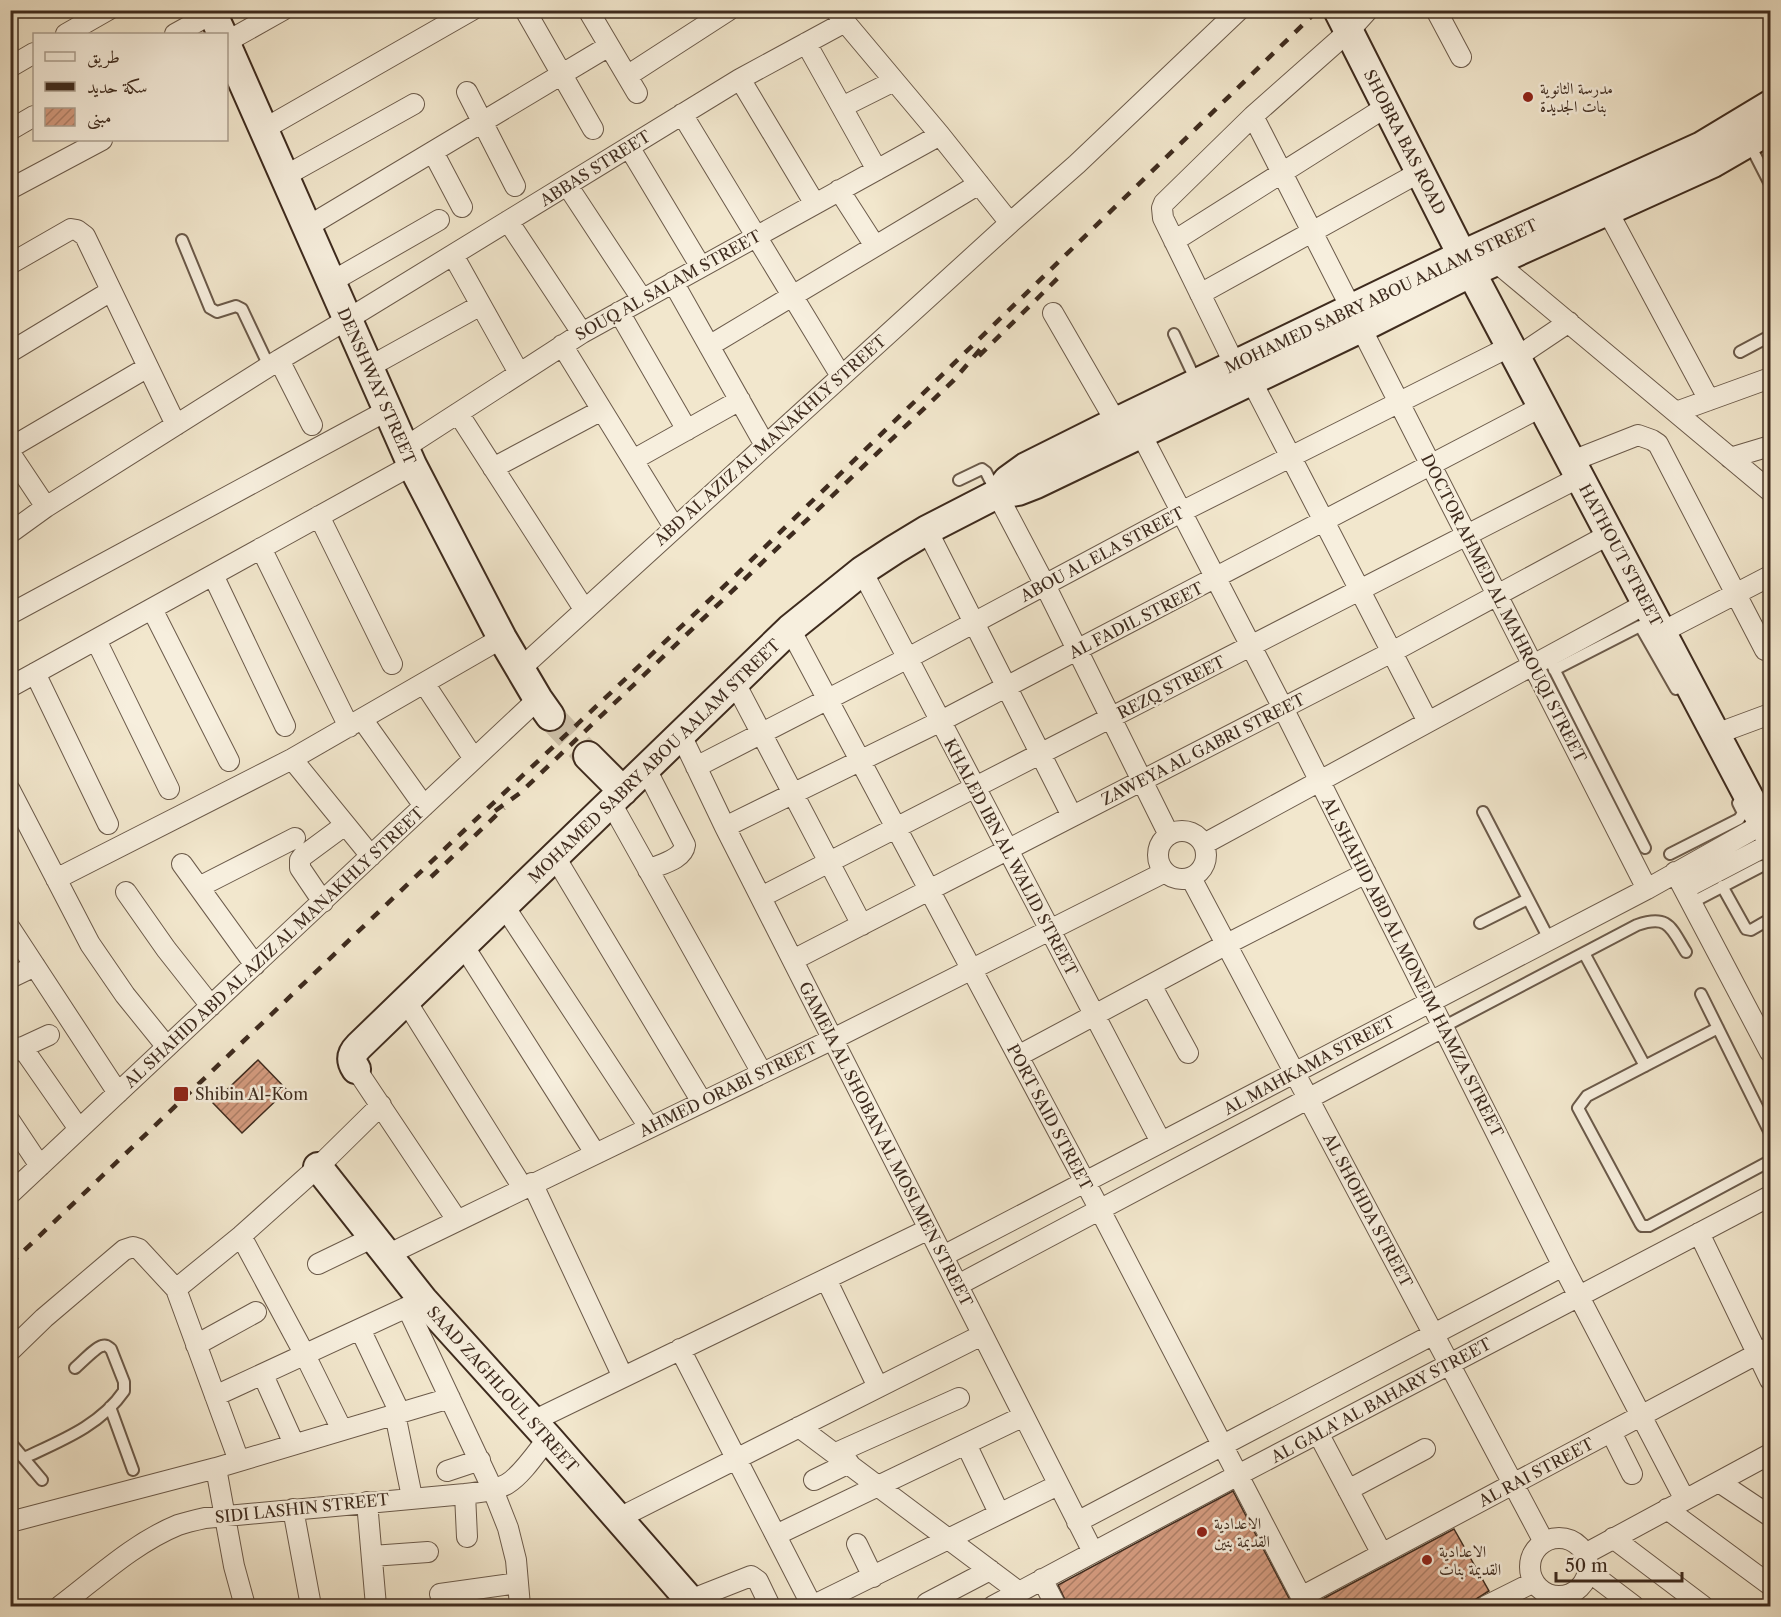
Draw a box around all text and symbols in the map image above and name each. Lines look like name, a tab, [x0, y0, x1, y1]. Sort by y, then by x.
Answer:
legend	[33, 33, 228, 141]
text: طريق	[87, 46, 120, 69]
street label: SHOBRA BAS ROAD	[1360, 66, 1450, 218]
text: سكة حديد	[87, 76, 148, 98]
place label: مدرسة الثانوية بنات الجديدة	[1540, 78, 1613, 117]
marker: مدرسة الثانوية بنات الجديدة	[1521, 90, 1535, 104]
text: مبنى	[87, 106, 112, 130]
street label: ABBAS STREET	[535, 126, 654, 211]
street label: MOHAMED SABRY ABOU AALAM STREET	[1221, 215, 1541, 377]
street label: SOUQ AL SALAM STREET	[572, 226, 764, 344]
street label: DENSHWAY STREET	[333, 304, 421, 468]
street label: ABD AL AZIZ AL MANAKHLY STREET	[649, 331, 890, 550]
street label: DOCTOR AHMED AL MAHROUQI STREET	[1417, 451, 1591, 765]
street label: HATHOUT STREET	[1575, 480, 1667, 630]
street label: ABOU AL ELA STREET	[1016, 502, 1187, 606]
street label: AL FADIL STREET	[1065, 577, 1206, 663]
street label: MOHAMED SABRY ABOU AALAM STREET	[524, 635, 784, 887]
street label: REZQ STREET	[1114, 651, 1228, 723]
street label: ZAWEYA AL GABRI STREET	[1098, 689, 1308, 809]
street label: KHALED IBN AL WALID STREET	[940, 735, 1082, 979]
street label: AL SHAHID ABD AL MONEIM HAMZA STREET	[1318, 793, 1508, 1140]
street label: AL SHAHID ABD AL AZIZ AL MANAKHLY STREET	[119, 802, 428, 1092]
street label: GAMEIA AL SHOBAN AL MOSLMEN STREET	[795, 978, 977, 1310]
street label: AL MAHKAMA STREET	[1219, 1011, 1398, 1119]
street label: AHMED ORABI STREET	[635, 1037, 820, 1141]
street label: PORT SAID STREET	[1003, 1040, 1097, 1194]
place label: Shibin Al-Kom	[195, 1084, 308, 1104]
marker: Shibin Al-Kom	[172, 1085, 190, 1103]
street label: AL SHOHDA STREET	[1318, 1129, 1417, 1290]
street label: SAAD ZAGHLOUL STREET	[423, 1302, 583, 1476]
street label: AL GALA' AL BAHARY STREET	[1267, 1333, 1495, 1467]
street label: AL RAI STREET	[1474, 1433, 1597, 1511]
street label: SIDI LASHIN STREET	[214, 1489, 390, 1527]
place label: الاعدادية القديمة بنين	[1214, 1513, 1270, 1552]
marker: الاعدادية القديمة بنين	[1195, 1525, 1209, 1539]
place label: الاعدادية القديمة بنات	[1439, 1541, 1501, 1580]
scale bar	[1556, 1545, 1682, 1583]
marker: الاعدادية القديمة بنات	[1420, 1553, 1434, 1567]
text: 50 m	[1565, 1555, 1608, 1577]

